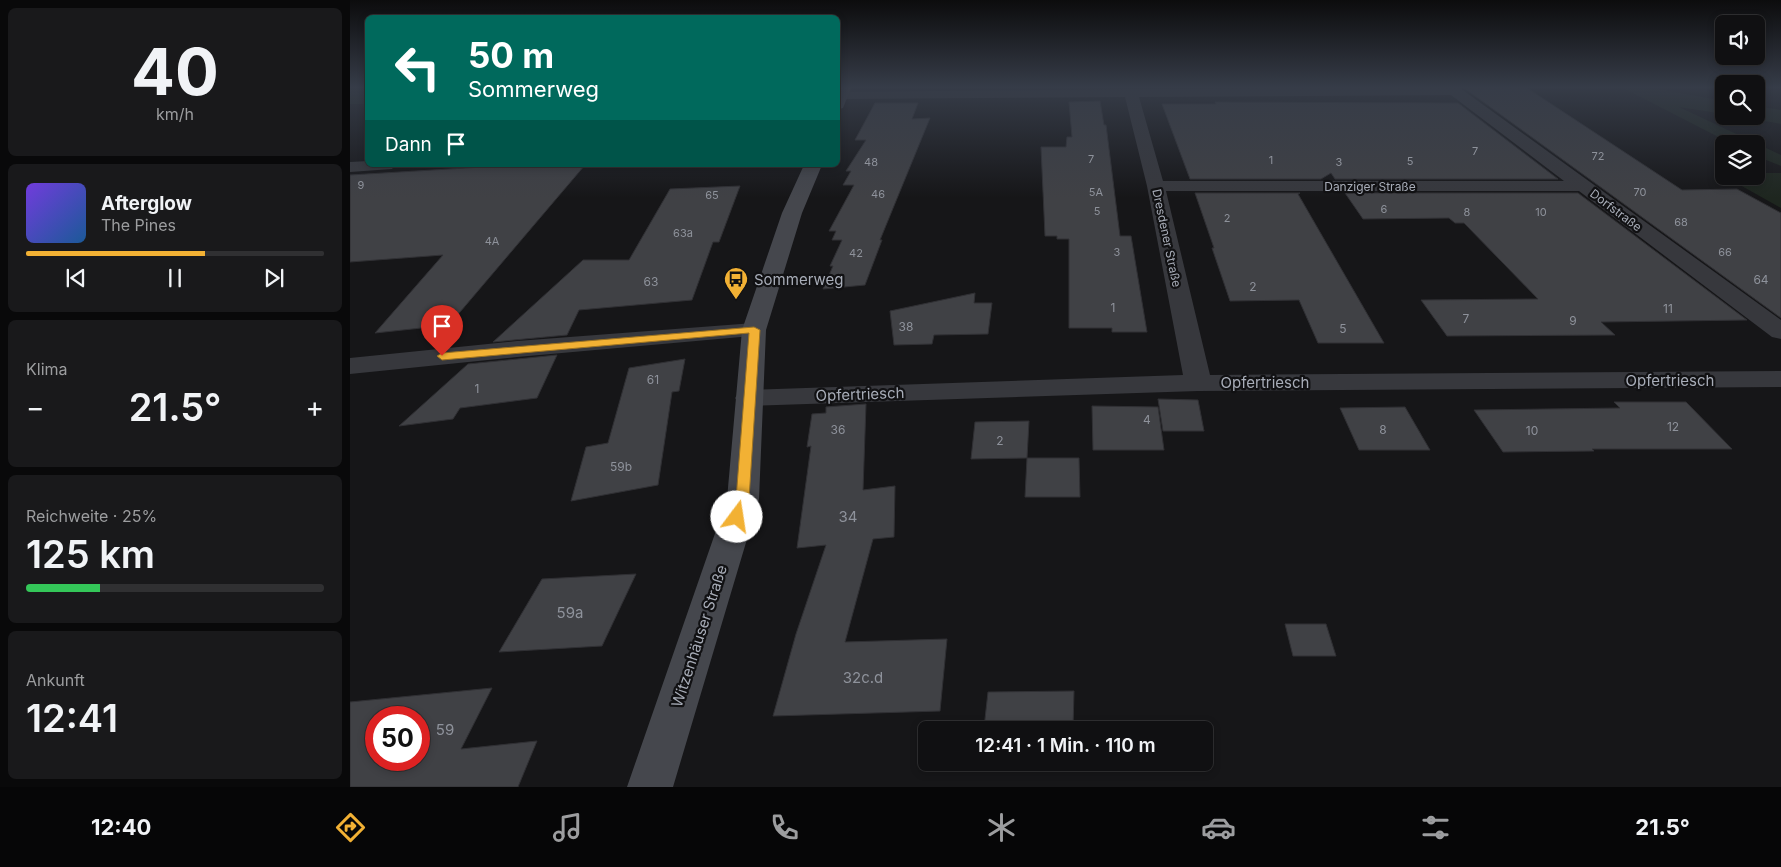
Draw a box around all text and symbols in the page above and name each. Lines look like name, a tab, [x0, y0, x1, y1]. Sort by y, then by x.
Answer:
map controls	[1715, 15, 1765, 185]
button: sound	[1715, 15, 1765, 65]
text: 40	[131, 32, 219, 111]
text: 50 m	[468, 34, 554, 76]
icon: left	[385, 35, 450, 100]
button: search	[1715, 75, 1765, 125]
text: Sommerweg	[468, 76, 599, 102]
text: km/h	[156, 104, 194, 124]
icon: arrive	[442, 130, 470, 158]
text: Dann	[385, 133, 432, 156]
button: layers	[1715, 135, 1765, 185]
house number: 7	[1472, 144, 1478, 158]
house number: 72	[1592, 149, 1604, 163]
house number: 7	[1088, 152, 1094, 166]
house number: 1	[1269, 153, 1273, 167]
house number: 5	[1407, 154, 1414, 168]
house number: 48	[864, 155, 878, 169]
house number: 3	[1336, 155, 1343, 169]
house number: 9	[358, 178, 365, 192]
street label: Danziger Straße	[1324, 179, 1416, 194]
house number: 5A	[1089, 185, 1104, 199]
house number: 70	[1634, 185, 1647, 199]
street label: Dorfstraße	[1587, 186, 1645, 234]
house number: 46	[871, 187, 885, 201]
house number: 65	[705, 188, 719, 202]
street label: Dresdener Straße	[1149, 188, 1185, 288]
text: Afterglow	[101, 192, 192, 215]
house number: 6	[1381, 202, 1388, 216]
house number: 5	[1094, 204, 1101, 218]
house number: 8	[1464, 205, 1471, 219]
house number: 10	[1535, 205, 1547, 219]
house number: 2	[1224, 211, 1230, 225]
text: The Pines	[101, 215, 176, 235]
house number: 68	[1674, 215, 1688, 229]
house number: 63a	[673, 226, 693, 240]
house number: 4A	[485, 234, 500, 248]
house number: 3	[1114, 245, 1121, 259]
house number: 66	[1718, 245, 1732, 259]
house number: 42	[849, 246, 863, 260]
icon: previous	[62, 264, 90, 292]
icon: pause	[161, 264, 189, 292]
icon: next	[260, 264, 288, 292]
bus stop icon: Sommerweg	[723, 266, 749, 300]
place label: Sommerweg	[754, 270, 843, 289]
house number: 64	[1753, 272, 1769, 287]
house number: 63	[644, 274, 658, 289]
house number: 2	[1249, 279, 1257, 294]
house number: 1	[1111, 300, 1115, 315]
house number: 11	[1663, 301, 1673, 316]
pin	[421, 305, 463, 356]
house number: 7	[1463, 311, 1470, 326]
icon: arrive	[428, 312, 456, 340]
house number: 9	[1569, 313, 1577, 328]
house number: 38	[899, 319, 913, 334]
house number: 5	[1339, 321, 1347, 336]
text: Klima	[26, 359, 68, 379]
street label: Opfertriesch	[1626, 371, 1714, 390]
house number: 61	[647, 372, 659, 387]
street label: Opfertriesch	[1221, 373, 1309, 392]
house number: 1	[475, 381, 479, 396]
street label: Opfertriesch	[815, 383, 905, 405]
text: 21.5°	[129, 384, 221, 430]
text: −	[26, 390, 45, 424]
text: +	[305, 390, 324, 424]
house number: 4	[1143, 412, 1151, 427]
house number: 12	[1667, 419, 1679, 434]
house number: 36	[831, 422, 845, 437]
house number: 8	[1379, 422, 1387, 437]
house number: 10	[1526, 423, 1538, 438]
house number: 2	[996, 433, 1004, 448]
house number: 59b	[610, 459, 632, 474]
position arrow	[710, 490, 762, 542]
text: Reichweite · 25%	[26, 506, 157, 526]
house number: 34	[839, 507, 857, 526]
text: 125 km	[26, 531, 155, 577]
street label: Witzenhäuser Straße	[667, 563, 731, 709]
house number: 59a	[557, 603, 583, 622]
house number: 32c.d	[843, 668, 883, 687]
text: Ankunft	[26, 670, 85, 690]
text: 12:41	[26, 695, 118, 741]
speed limit sign: 50	[365, 706, 430, 771]
house number: 59	[436, 720, 454, 739]
text: 12:41 · 1 Min. · 110 m	[975, 734, 1156, 757]
icon: directions	[333, 810, 368, 845]
icon: music	[550, 810, 585, 845]
icon: phone	[767, 810, 802, 845]
icon: climate	[984, 810, 1019, 845]
icon: car	[1201, 810, 1236, 845]
icon: filters	[1418, 810, 1453, 845]
text: 12:40	[91, 814, 151, 840]
text: 21.5°	[1635, 814, 1690, 840]

